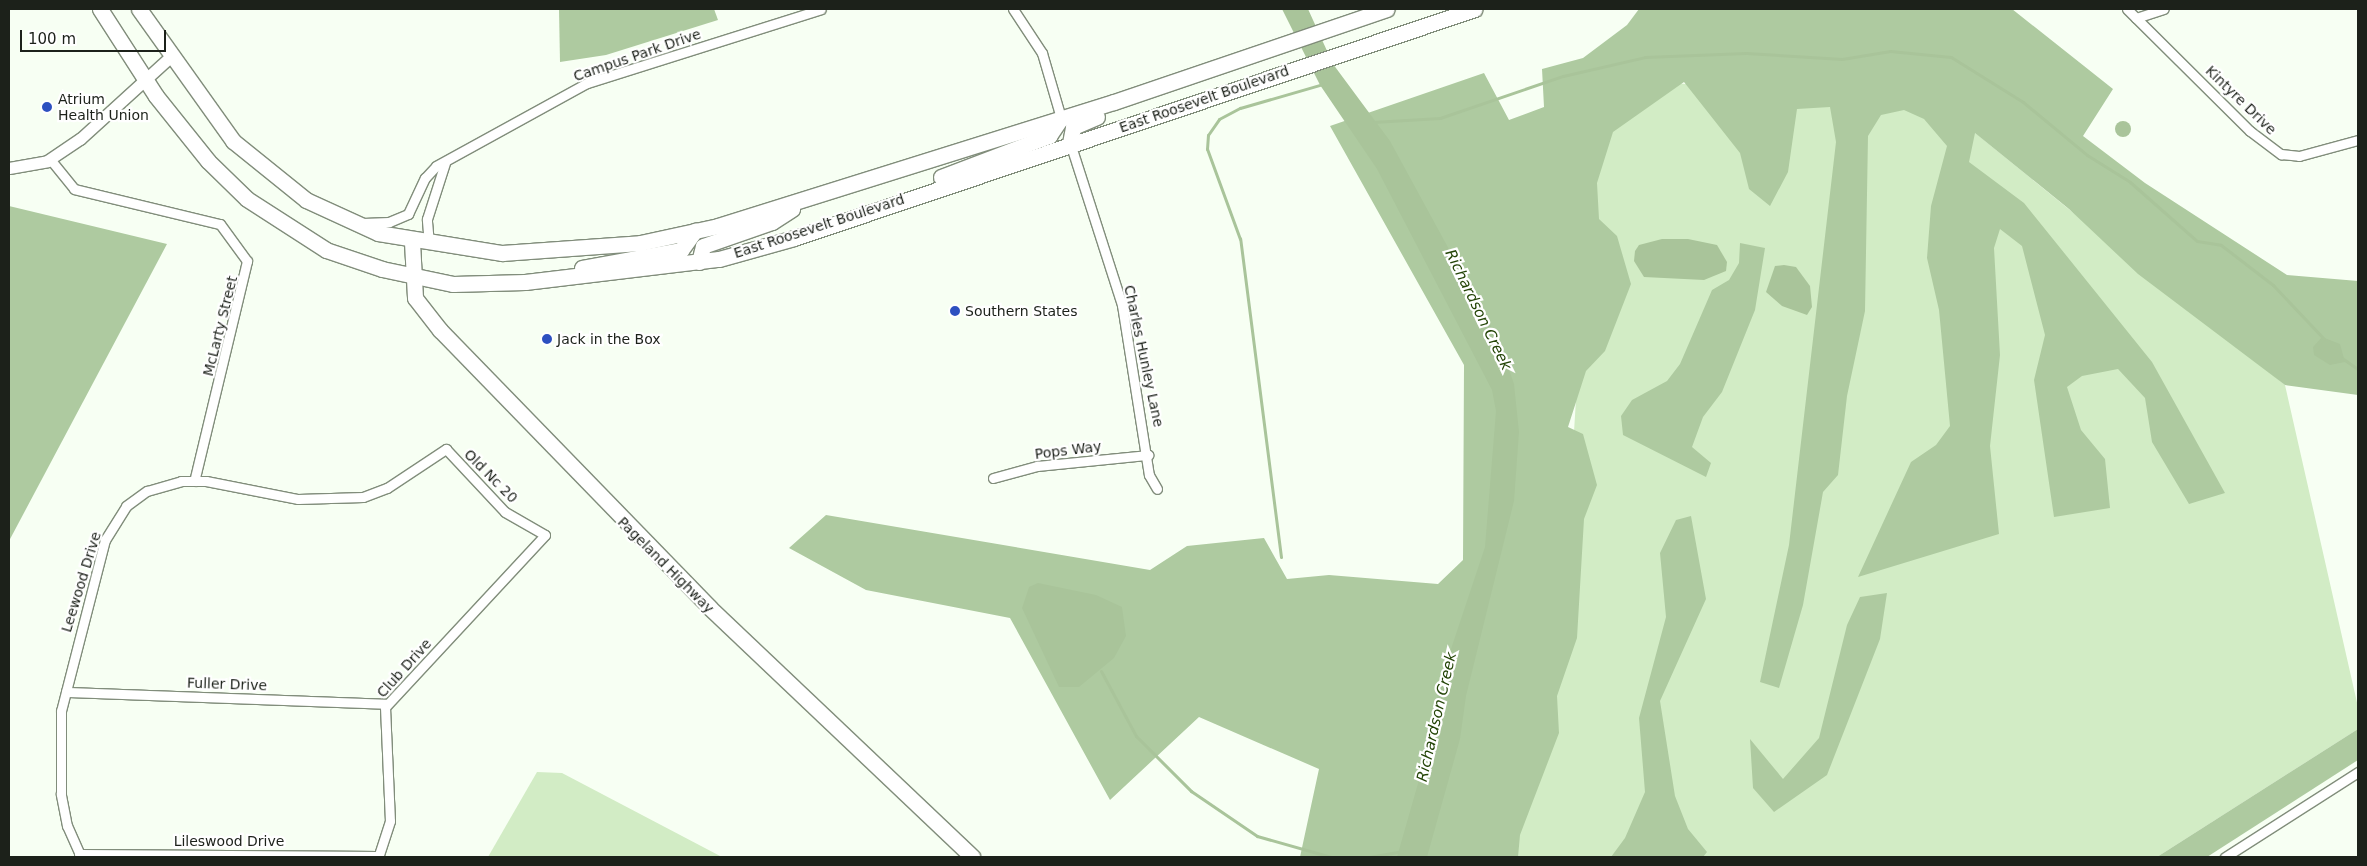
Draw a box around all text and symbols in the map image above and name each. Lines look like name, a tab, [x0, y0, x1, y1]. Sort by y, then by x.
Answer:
scale bar	[22, 20, 169, 52]
street label: Campus Park Drive	[571, 25, 703, 85]
text: 100 m	[28, 30, 76, 48]
street label: East Roosevelt Boulevard	[1117, 62, 1291, 136]
street label: Kintyre Drive	[2202, 62, 2280, 138]
place label: Atrium Health Union	[58, 91, 149, 124]
marker: Atrium Health Union	[40, 100, 54, 114]
street label: East Roosevelt Boulevard	[732, 190, 906, 262]
water label: Richardson Creek	[1441, 247, 1515, 373]
street label: McLarty Street	[199, 274, 241, 378]
street label: Charles Hunley Lane	[1121, 284, 1167, 428]
place label: Southern States	[965, 303, 1077, 319]
marker: Southern States	[949, 305, 961, 317]
place label: Jack in the Box	[557, 331, 661, 347]
marker: Jack in the Box	[541, 333, 553, 345]
street label: Pops Way	[1034, 438, 1102, 462]
street label: Old Nc 20	[461, 446, 521, 506]
street label: Pageland Highway	[614, 513, 718, 617]
street label: Leewood Drive	[58, 530, 104, 634]
street label: Club Drive	[373, 635, 435, 701]
water label: Richardson Creek	[1413, 651, 1461, 783]
street label: Fuller Drive	[187, 674, 267, 694]
street label: Lileswood Drive	[174, 833, 284, 849]

